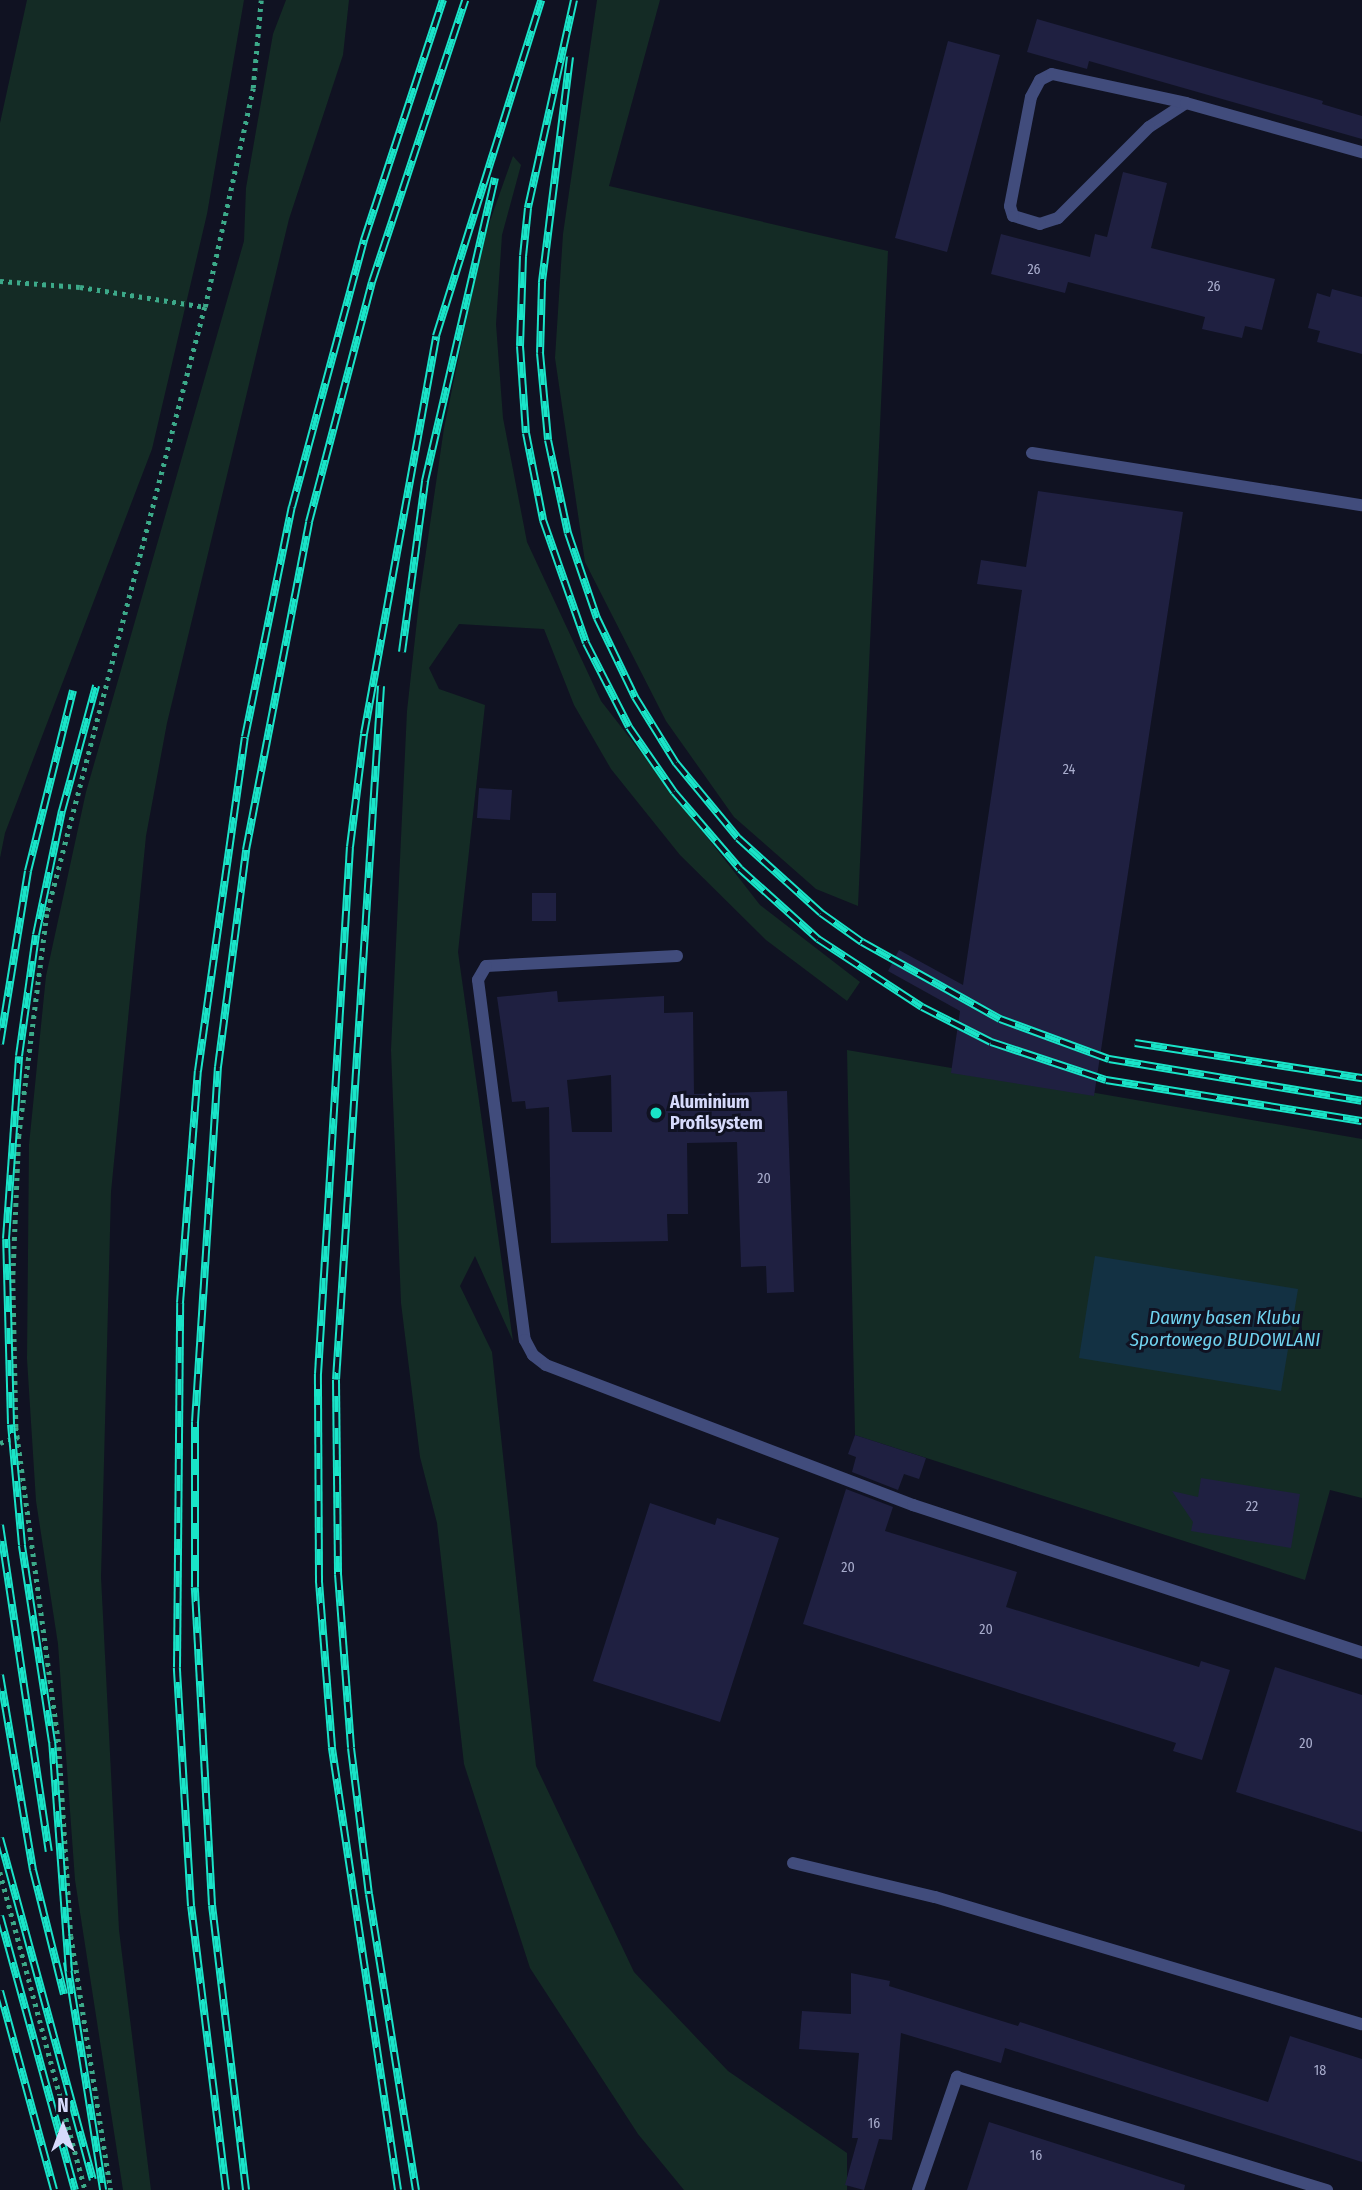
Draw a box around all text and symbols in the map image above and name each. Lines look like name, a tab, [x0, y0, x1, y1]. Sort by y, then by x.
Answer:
house number: 26	[1027, 262, 1041, 278]
house number: 26	[1207, 279, 1221, 295]
house number: 24	[1063, 762, 1075, 778]
place label: Aluminium Profilsystem	[670, 1092, 763, 1134]
marker: Aluminium Profilsystem	[648, 1105, 664, 1121]
house number: 20	[757, 1171, 771, 1187]
water label: Dawny basen Klubu Sportowego BUDOWLANI	[1130, 1307, 1320, 1351]
house number: 22	[1246, 1499, 1258, 1515]
house number: 20	[841, 1560, 855, 1576]
house number: 20	[979, 1622, 993, 1638]
house number: 20	[1299, 1736, 1313, 1752]
house number: 18	[1314, 2063, 1326, 2079]
north arrow	[28, 2092, 98, 2162]
text: N	[57, 2094, 69, 2117]
house number: 16	[868, 2116, 880, 2132]
house number: 16	[1030, 2148, 1042, 2164]

